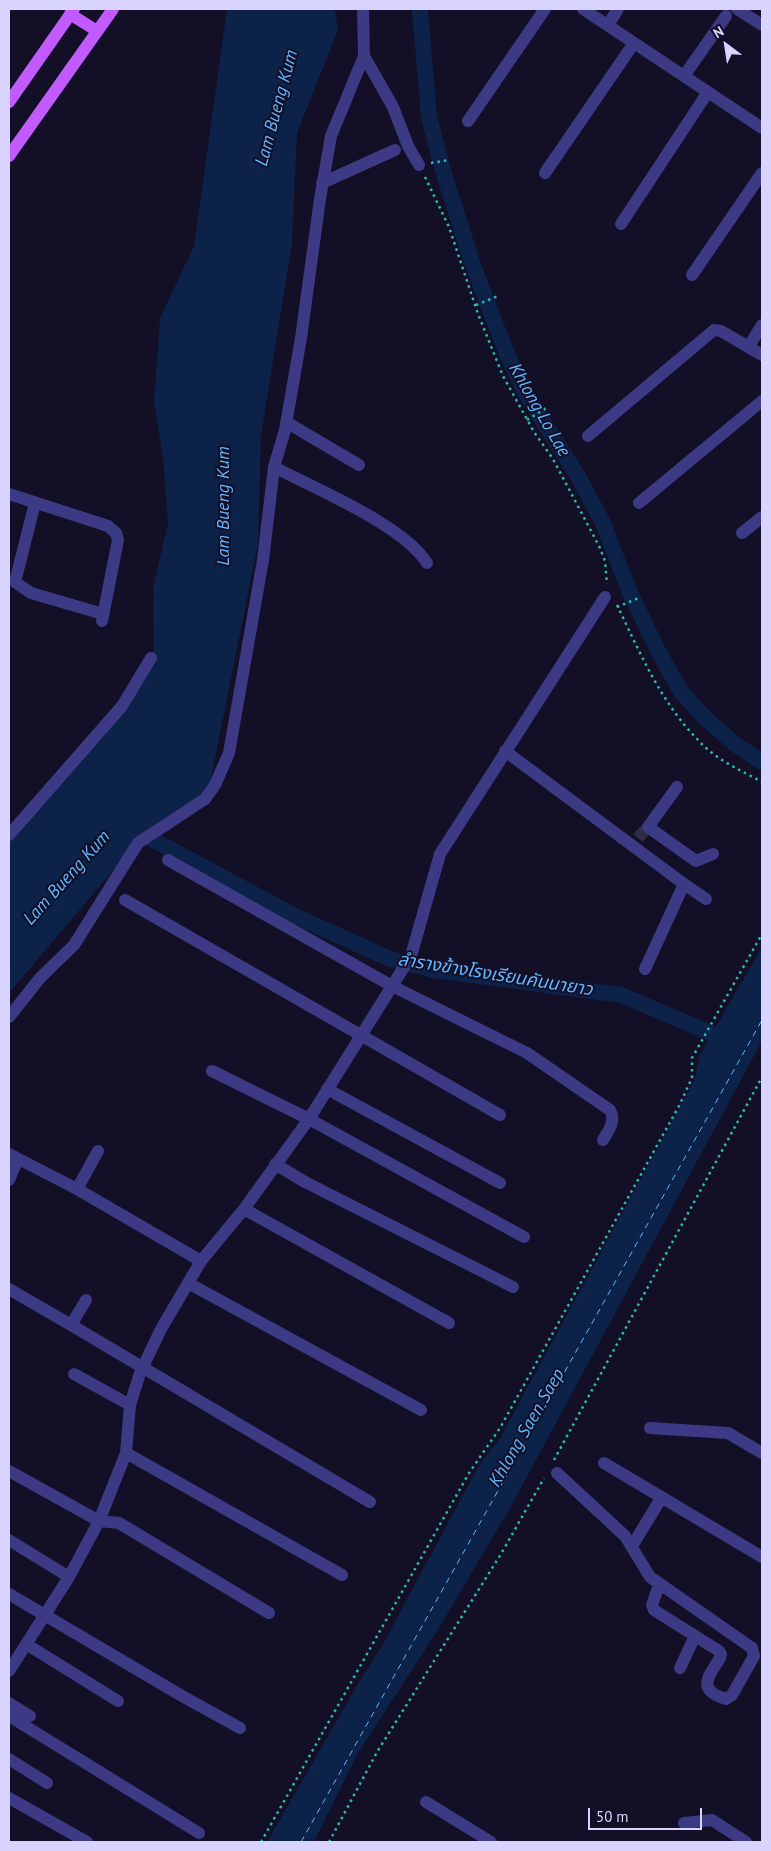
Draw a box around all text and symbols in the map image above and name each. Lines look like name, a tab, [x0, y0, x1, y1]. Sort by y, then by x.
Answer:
north arrow	[701, 20, 751, 70]
text: N	[710, 22, 727, 42]
water label: Lam Bueng Kum	[251, 48, 303, 168]
water label: Khlong Lo Lae	[504, 359, 574, 461]
water label: Lam Bueng Kum	[213, 446, 235, 566]
water label: Lam Bueng Kum	[19, 826, 115, 930]
water label: ลำรางข้างโรงเรียนคันนายาว	[396, 949, 594, 1001]
water label: Khlong Saen Saep	[484, 1365, 570, 1491]
scale bar	[591, 1798, 705, 1830]
text: 50 m	[596, 1807, 629, 1826]

